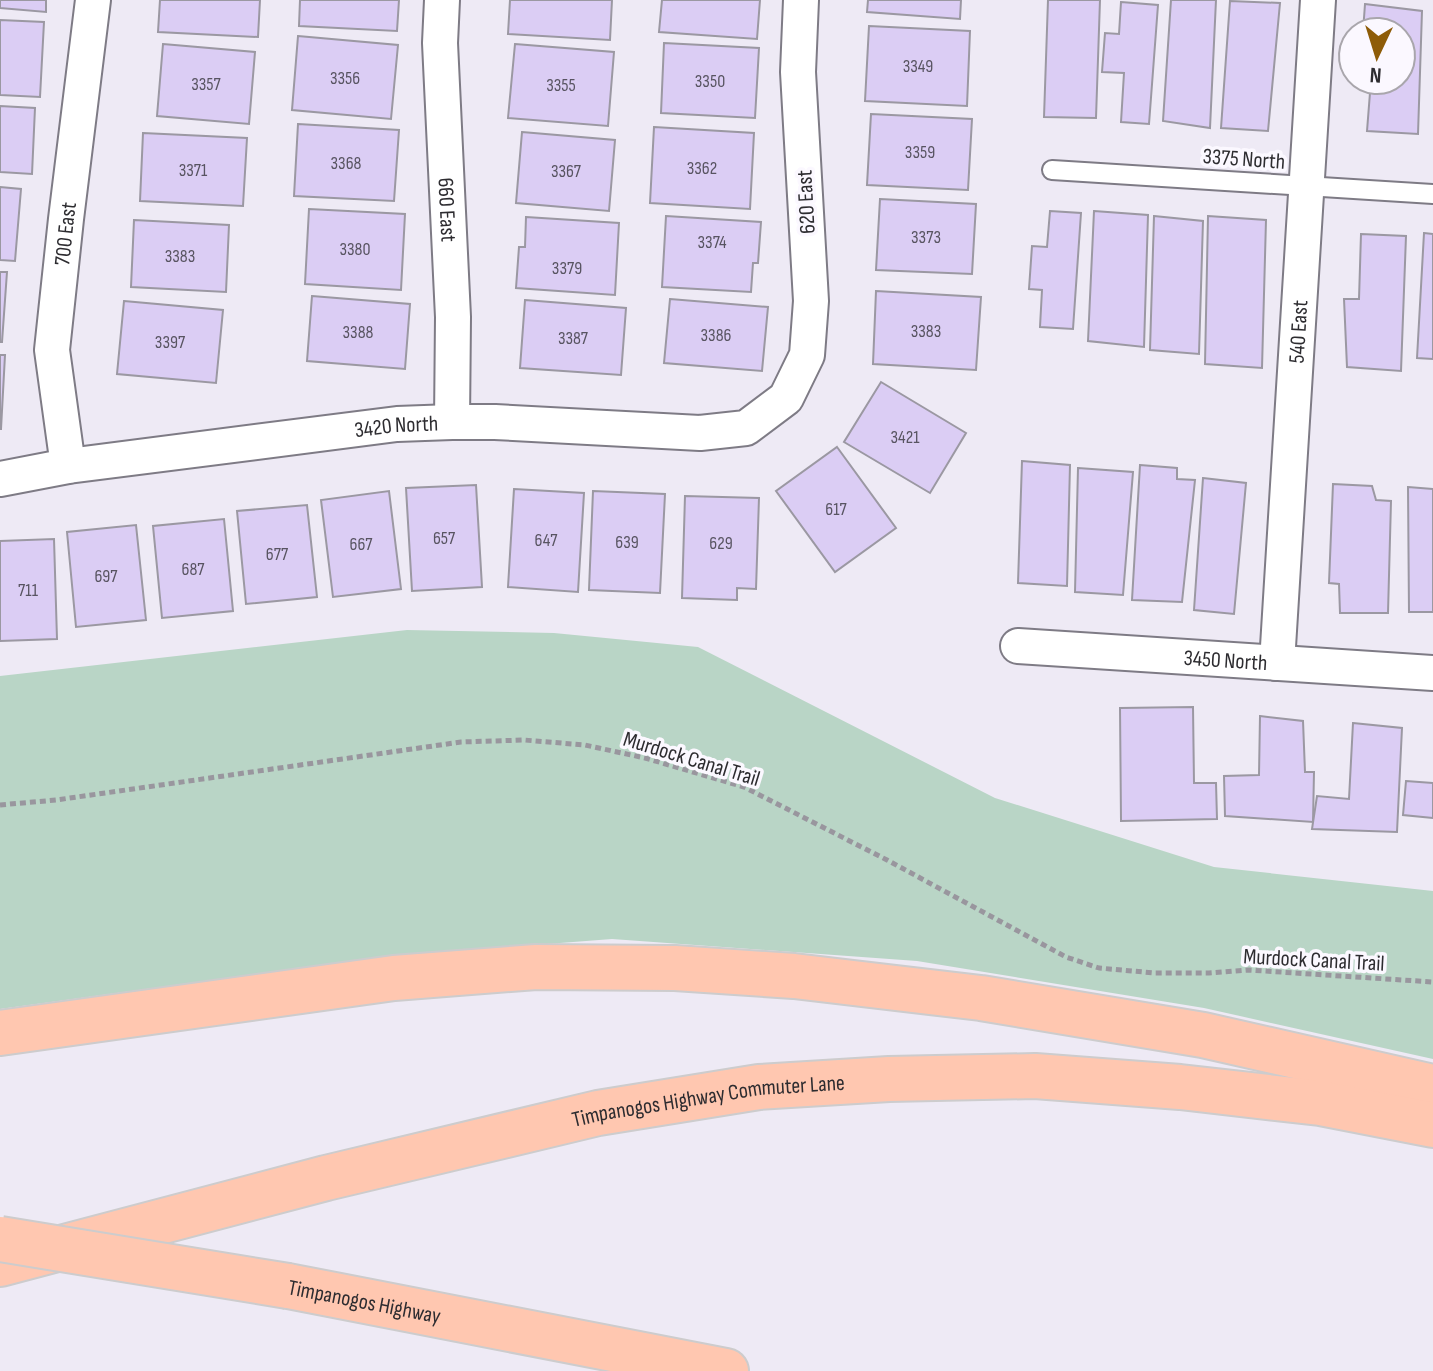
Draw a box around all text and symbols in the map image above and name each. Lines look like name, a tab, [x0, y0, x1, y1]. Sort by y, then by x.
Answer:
north arrow	[1337, 16, 1417, 96]
house number: 3349	[903, 56, 933, 77]
text: N	[1369, 61, 1383, 88]
house number: 3356	[330, 68, 360, 89]
house number: 3350	[695, 71, 725, 92]
house number: 3357	[191, 74, 222, 95]
house number: 3355	[546, 75, 576, 96]
house number: 3359	[905, 142, 935, 163]
street label: 3375 North	[1202, 143, 1286, 176]
house number: 3368	[331, 153, 362, 174]
house number: 3362	[687, 158, 717, 179]
house number: 3371	[179, 160, 208, 181]
house number: 3367	[551, 161, 582, 182]
street label: 620 East	[791, 169, 822, 235]
street label: 660 East	[431, 177, 461, 243]
street label: 700 East	[49, 200, 83, 267]
house number: 3373	[911, 227, 941, 248]
house number: 3374	[698, 232, 727, 253]
house number: 3380	[339, 239, 371, 260]
house number: 3383	[165, 246, 195, 267]
house number: 3379	[552, 258, 582, 279]
street label: 540 East	[1284, 299, 1314, 364]
house number: 3383	[911, 321, 941, 342]
house number: 3388	[343, 322, 374, 343]
house number: 3386	[701, 325, 732, 346]
house number: 3387	[558, 328, 589, 349]
house number: 3397	[155, 332, 186, 353]
street label: 3420 North	[353, 411, 439, 444]
house number: 3421	[891, 427, 920, 448]
house number: 617	[825, 499, 847, 520]
house number: 657	[433, 528, 456, 549]
house number: 647	[535, 530, 558, 551]
house number: 639	[615, 532, 639, 553]
house number: 629	[709, 533, 733, 554]
house number: 667	[350, 534, 373, 555]
house number: 677	[266, 544, 289, 565]
house number: 687	[182, 559, 205, 580]
house number: 697	[95, 566, 118, 587]
house number: 711	[18, 580, 39, 601]
street label: 3450 North	[1183, 645, 1268, 677]
street label: Murdock Canal Trail	[620, 726, 763, 793]
street label: Murdock Canal Trail	[1243, 943, 1385, 978]
street label: Timpanogos Highway Commuter Lane	[569, 1070, 846, 1134]
street label: Timpanogos Highway	[286, 1274, 443, 1330]

